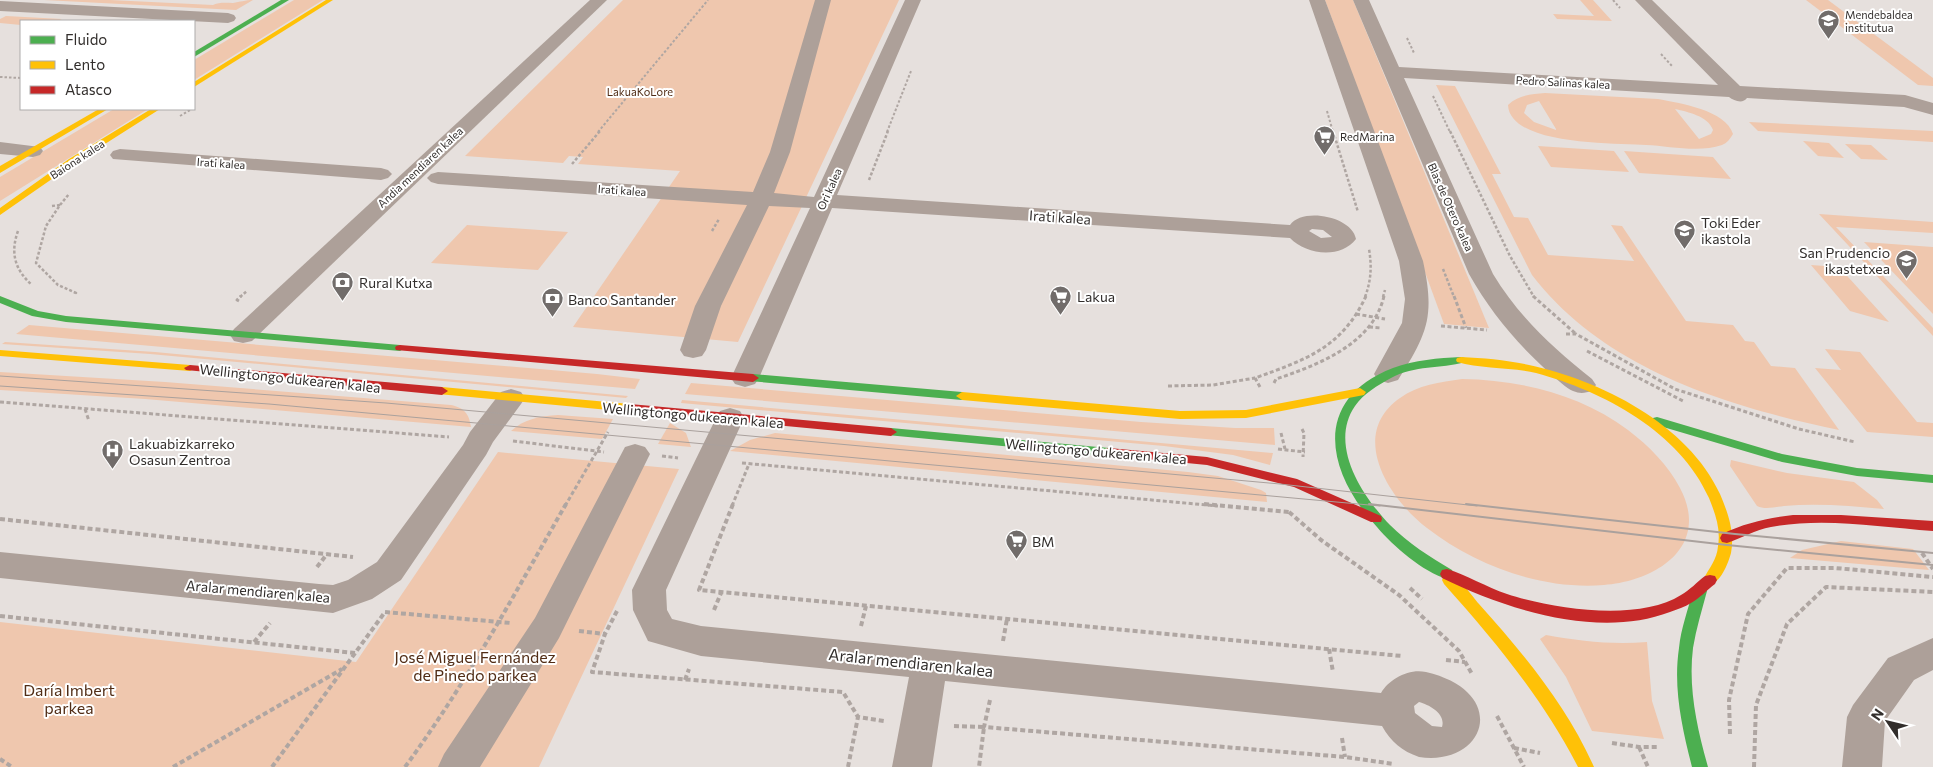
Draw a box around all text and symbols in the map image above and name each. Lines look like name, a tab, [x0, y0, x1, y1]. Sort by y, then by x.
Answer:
school or university icon: Mendebaldea institutua	[1817, 8, 1841, 39]
place label: Mendebaldea institutua	[1845, 8, 1913, 34]
legend	[20, 20, 195, 110]
text: Fluido	[65, 30, 107, 48]
text: Lento	[65, 55, 105, 73]
street label: Pedro Salinas kalea	[1515, 73, 1611, 91]
text: Atasco	[65, 80, 112, 98]
park label: LakuaKoLore	[607, 85, 673, 98]
street label: Andia mendiaren kalea	[375, 124, 465, 210]
supermarket icon: RedMarina	[1312, 124, 1336, 155]
place label: RedMarina	[1340, 130, 1395, 143]
street label: Baiona kalea	[47, 137, 107, 181]
street label: Irati kalea	[196, 155, 246, 171]
street label: Blas de Otero kalea	[1426, 161, 1476, 253]
street label: Ori kalea	[814, 166, 844, 212]
street label: Irati kalea	[597, 182, 647, 198]
street label: Irati kalea	[1029, 206, 1091, 228]
place label: Toki Eder ikastola	[1701, 214, 1761, 247]
school or university icon: Toki Eder ikastola	[1673, 218, 1697, 249]
place label: San Prudencio ikastetxea	[1799, 244, 1890, 277]
school or university icon: San Prudencio ikastetxea	[1894, 248, 1918, 279]
bank icon: Rural Kutxa	[331, 270, 355, 301]
place label: Rural Kutxa	[359, 274, 433, 291]
supermarket icon: Lakua	[1049, 284, 1073, 315]
bank icon: Banco Santander	[540, 287, 564, 318]
place label: Lakua	[1077, 288, 1115, 305]
place label: Banco Santander	[568, 291, 676, 308]
street label: Wellingtongo dukearen kalea	[199, 360, 381, 396]
street label: Wellingtongo dukearen kalea	[602, 399, 784, 431]
place label: Lakuabizkarreko Osasun Zentroa	[129, 435, 235, 468]
street label: Wellingtongo dukearen kalea	[1005, 435, 1187, 467]
hospital icon: Lakuabizkarreko Osasun Zentroa	[101, 439, 125, 470]
supermarket icon: BM	[1004, 529, 1028, 560]
place label: BM	[1032, 533, 1054, 550]
street label: Aralar mendiaren kalea	[185, 576, 331, 606]
street label: Aralar mendiaren kalea	[828, 644, 994, 680]
park label: José Miguel Fernández de Pinedo parkea	[394, 647, 556, 684]
park label: Daría Imbert parkea	[23, 680, 115, 717]
north arrow	[1863, 697, 1913, 747]
text: N	[1867, 705, 1887, 723]

